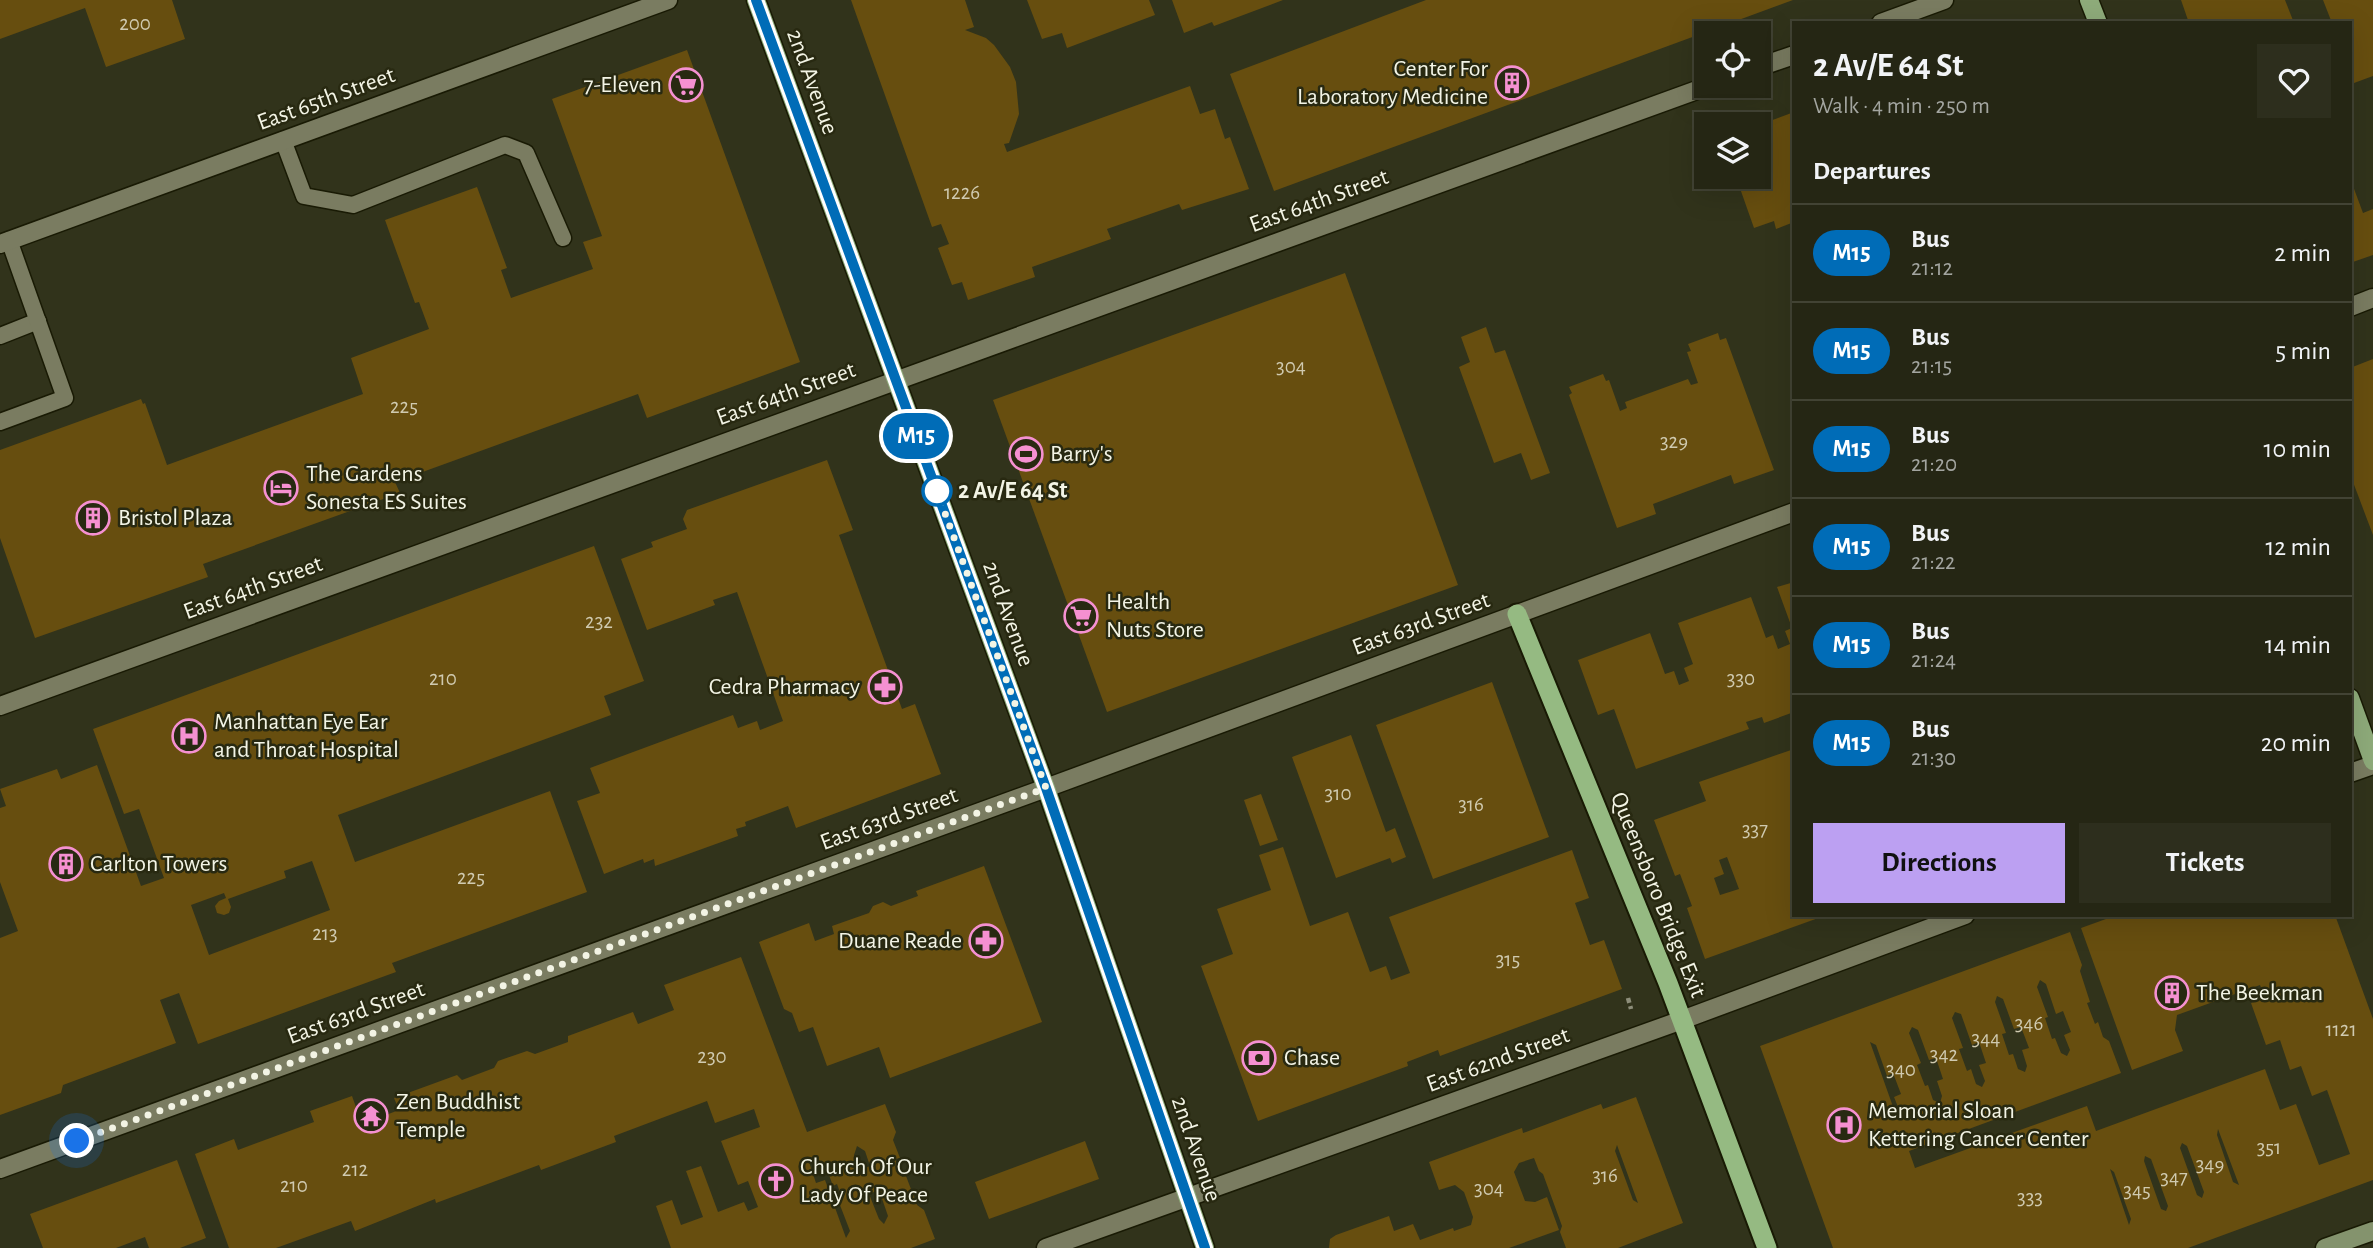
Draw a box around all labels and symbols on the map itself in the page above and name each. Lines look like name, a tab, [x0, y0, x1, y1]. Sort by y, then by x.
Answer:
house number: 200	[119, 13, 151, 34]
street label: 2nd Avenue	[782, 26, 842, 138]
place label: Center For Laboratory Medicine	[1297, 57, 1488, 109]
street label: East 65th Street	[254, 63, 398, 135]
building icon: Center For Laboratory Medicine	[1493, 64, 1531, 102]
supermarket icon: 7-Eleven	[667, 66, 705, 104]
place label: 7-Eleven	[584, 73, 662, 97]
street label: East 64th Street	[1246, 165, 1392, 237]
house number: 1226	[944, 182, 980, 203]
house number: 304	[1276, 356, 1306, 377]
street label: East 64th Street	[713, 358, 859, 430]
house number: 225	[390, 396, 418, 417]
line badge: M15	[876, 413, 956, 459]
house number: 329	[1660, 431, 1688, 452]
sports icon: Barry's	[1007, 435, 1045, 473]
place label: Barry's	[1050, 442, 1113, 466]
place label: The Gardens Sonesta ES Suites	[306, 462, 467, 514]
hotel icon: The Gardens Sonesta ES Suites	[262, 469, 300, 507]
marker: 2 Av/E 64 St	[922, 476, 952, 506]
place label: 2 Av/E 64 St	[958, 479, 1067, 503]
building icon: Bristol Plaza	[74, 499, 112, 537]
place label: Bristol Plaza	[118, 506, 233, 530]
street label: East 64th Street	[180, 552, 326, 624]
street label: 2nd Avenue	[978, 558, 1038, 670]
street label: East 63rd Street	[1349, 588, 1493, 660]
place label: Health Nuts Store	[1106, 590, 1204, 642]
supermarket icon: Health Nuts Store	[1062, 597, 1100, 635]
house number: 232	[585, 611, 613, 632]
house number: 210	[429, 668, 457, 689]
pharmacy icon: Cedra Pharmacy	[866, 668, 904, 706]
house number: 330	[1727, 668, 1755, 689]
place label: Cedra Pharmacy	[709, 675, 860, 699]
place label: Manhattan Eye Ear and Throat Hospital	[214, 710, 399, 762]
hospital icon: Manhattan Eye Ear and Throat Hospital	[170, 717, 208, 755]
street label: East 63rd Street	[817, 783, 961, 855]
house number: 310	[1325, 783, 1351, 804]
street label: Queensboro Bridge Exit	[1606, 789, 1710, 1001]
house number: 316	[1458, 794, 1484, 815]
house number: 337	[1742, 819, 1768, 840]
building icon: Carlton Towers	[47, 845, 85, 883]
place label: Carlton Towers	[90, 852, 227, 876]
house number: 225	[457, 867, 485, 888]
pharmacy icon: Duane Reade	[967, 922, 1005, 960]
house number: 213	[312, 923, 338, 944]
place label: Duane Reade	[838, 929, 962, 953]
house number: 315	[1496, 949, 1520, 970]
building icon: The Beekman	[2153, 974, 2191, 1012]
street label: East 63rd Street	[284, 977, 428, 1049]
place label: The Beekman	[2196, 981, 2323, 1005]
house number: 346	[2015, 1013, 2043, 1034]
house number: 1121	[2325, 1019, 2357, 1040]
street label: East 62nd Street	[1423, 1023, 1573, 1097]
house number: 344	[1972, 1028, 2000, 1049]
bank icon: Chase	[1240, 1039, 1278, 1077]
house number: 342	[1930, 1044, 1958, 1065]
house number: 230	[697, 1046, 727, 1067]
place label: Chase	[1284, 1046, 1340, 1070]
house number: 340	[1886, 1059, 1916, 1080]
place label: Zen Buddhist Temple	[396, 1090, 521, 1142]
street label: 2nd Avenue	[1167, 1093, 1225, 1205]
temple icon: Zen Buddhist Temple	[352, 1097, 390, 1135]
place label: Memorial Sloan Kettering Cancer Center	[1868, 1099, 2089, 1151]
hospital icon: Memorial Sloan Kettering Cancer Center	[1825, 1106, 1863, 1144]
your location	[59, 1123, 94, 1158]
house number: 351	[2257, 1137, 2281, 1158]
house number: 349	[2196, 1154, 2224, 1175]
place label: Church Of Our Lady Of Peace	[800, 1155, 932, 1207]
house number: 212	[342, 1159, 368, 1180]
church icon: Church Of Our Lady Of Peace	[757, 1162, 795, 1200]
house number: 316	[1592, 1165, 1618, 1186]
house number: 347	[2160, 1167, 2188, 1188]
house number: 210	[280, 1175, 308, 1196]
house number: 304	[1474, 1178, 1504, 1199]
house number: 345	[2123, 1180, 2151, 1201]
house number: 333	[2017, 1187, 2043, 1208]

